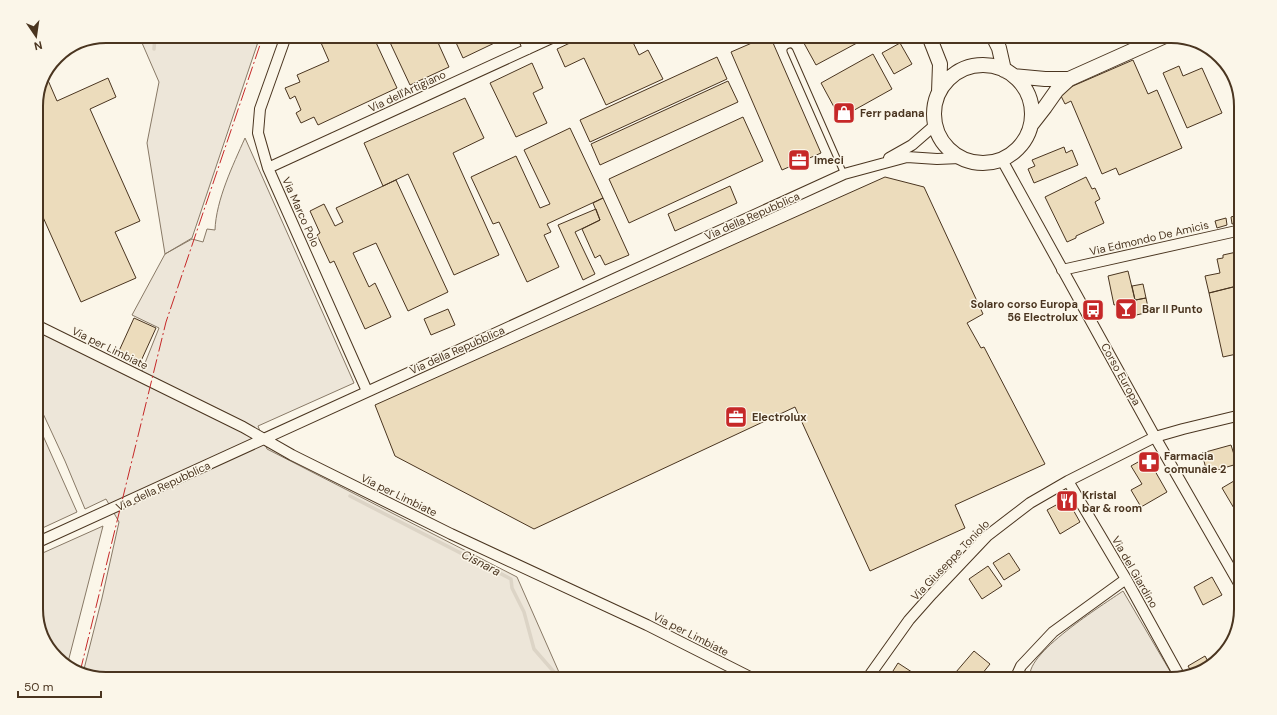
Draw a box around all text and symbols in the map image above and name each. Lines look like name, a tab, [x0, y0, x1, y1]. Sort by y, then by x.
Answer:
north arrow	[16, 16, 56, 56]
text: N	[33, 38, 44, 53]
street label: Via dell'Artigiano	[366, 67, 448, 115]
shop icon: Ferr padana	[831, 100, 857, 126]
place label: Ferr padana	[860, 106, 925, 120]
office icon: Imeci	[786, 147, 812, 173]
place label: Imeci	[814, 153, 844, 167]
street label: Via Marco Polo	[279, 175, 323, 249]
street label: Via della Repubblica	[702, 189, 802, 243]
street label: Via Edmondo De Amicis	[1088, 217, 1210, 259]
bar icon: Bar Il Punto	[1113, 296, 1139, 322]
place label: Solaro corso Europa 56 Electrolux	[971, 297, 1079, 324]
bus stop icon: Solaro corso Europa 56 Electrolux	[1080, 297, 1106, 323]
place label: Bar Il Punto	[1142, 302, 1203, 316]
street label: Via della Repubblica	[407, 323, 507, 377]
street label: Via per Limbiate	[70, 324, 150, 372]
street label: Corso Europa	[1098, 340, 1144, 408]
office icon: Electrolux	[723, 404, 749, 430]
place label: Electrolux	[752, 410, 807, 424]
pharmacy icon: Farmacia comunale 2	[1136, 449, 1162, 475]
place label: Farmacia comunale 2	[1164, 449, 1226, 476]
street label: Via della Repubblica	[114, 458, 212, 514]
street label: Via per Limbiate	[359, 471, 439, 519]
restaurant icon: Kristal bar & room	[1054, 488, 1080, 514]
place label: Kristal bar & room	[1082, 488, 1142, 515]
street label: Via Giuseppe Toniolo	[908, 517, 992, 603]
street label: Via del Giardino	[1109, 534, 1161, 610]
water label: Cisnara	[459, 546, 504, 580]
street label: Via per Limbiate	[651, 609, 731, 659]
scale bar	[18, 673, 101, 699]
text: 50 m	[24, 679, 53, 695]

